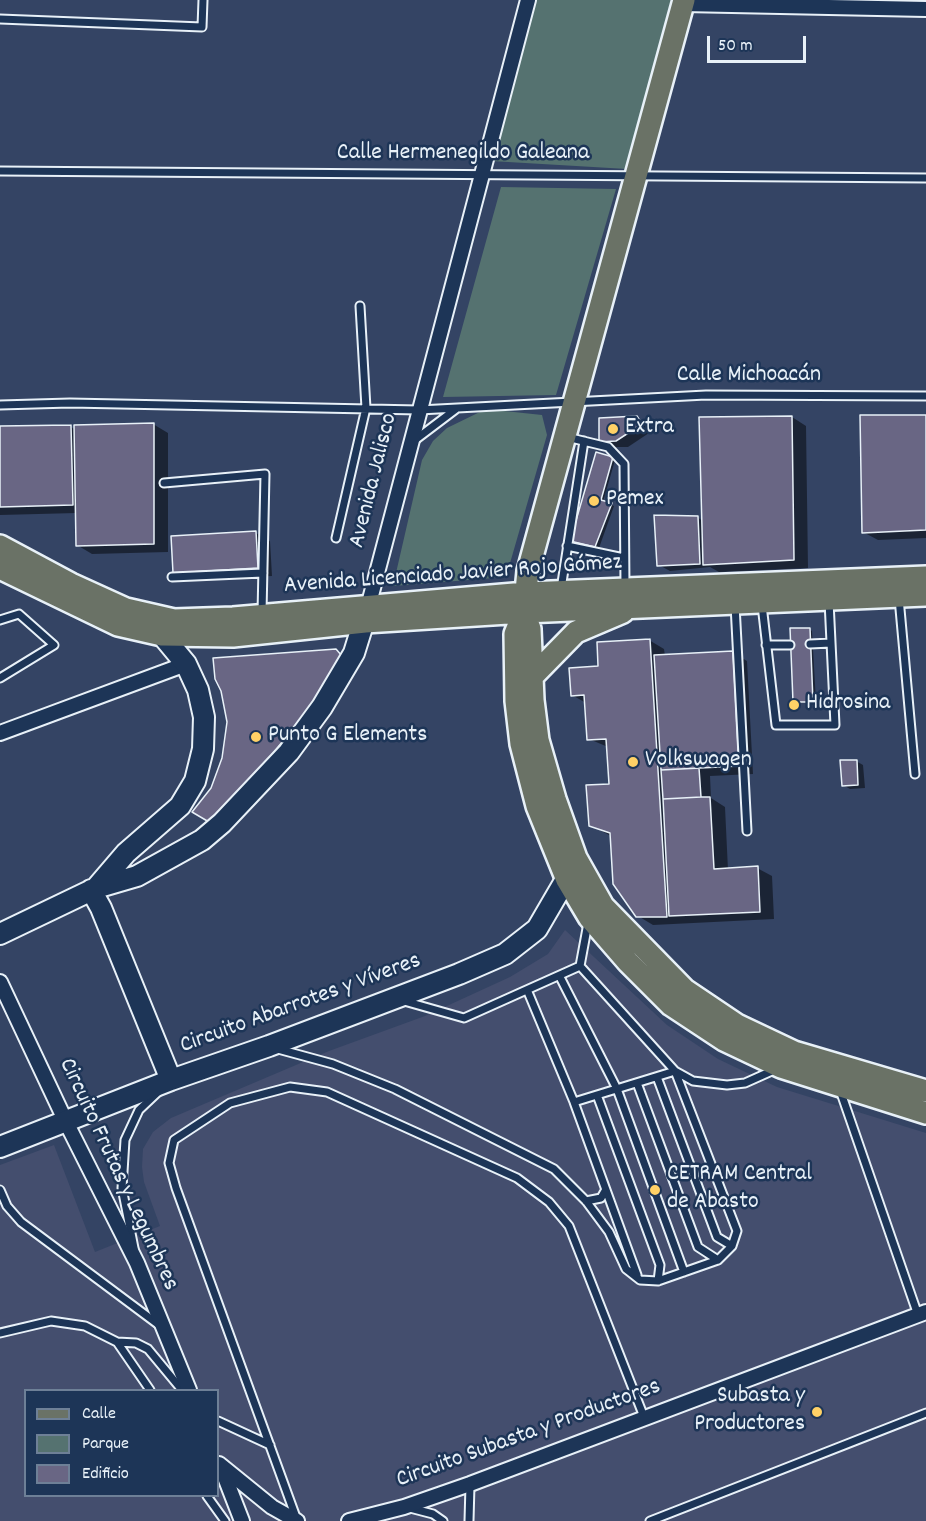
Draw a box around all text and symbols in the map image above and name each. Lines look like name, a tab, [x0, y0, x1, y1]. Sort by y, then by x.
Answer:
scale bar	[710, 24, 809, 62]
text: 50 m	[718, 34, 753, 59]
street label: Calle Hermenegildo Galeana	[337, 141, 589, 169]
street label: Calle Michoacán	[677, 363, 821, 391]
street label: Avenida Jalisco	[344, 411, 406, 551]
place label: Extra	[625, 415, 674, 443]
marker: Extra	[606, 422, 620, 436]
place label: Pemex	[606, 487, 663, 515]
marker: Pemex	[587, 494, 601, 508]
street label: Avenida Licenciado Javier Rojo Gómez	[283, 550, 623, 602]
place label: Hidrosina	[806, 691, 890, 719]
marker: Hidrosina	[787, 698, 801, 712]
place label: Punto G Elements	[268, 723, 427, 751]
marker: Punto G Elements	[249, 730, 263, 744]
place label: Volkswagen	[645, 748, 752, 776]
marker: Volkswagen	[626, 755, 640, 769]
street label: Circuito Abarrotes y Víveres	[177, 948, 425, 1062]
street label: Circuito Frutas y Legumbres	[50, 1054, 184, 1296]
place label: CETRAM Central de Abasto	[667, 1162, 812, 1218]
marker: CETRAM Central de Abasto	[648, 1183, 662, 1197]
street label: Circuito Subasta y Productores	[393, 1374, 665, 1496]
place label: Subasta y Productores	[694, 1384, 805, 1440]
legend	[24, 1389, 219, 1497]
text: Calle	[82, 1402, 116, 1427]
marker: Subasta y Productores	[810, 1405, 824, 1419]
text: Parque	[82, 1432, 129, 1457]
text: Edificio	[82, 1462, 129, 1487]

